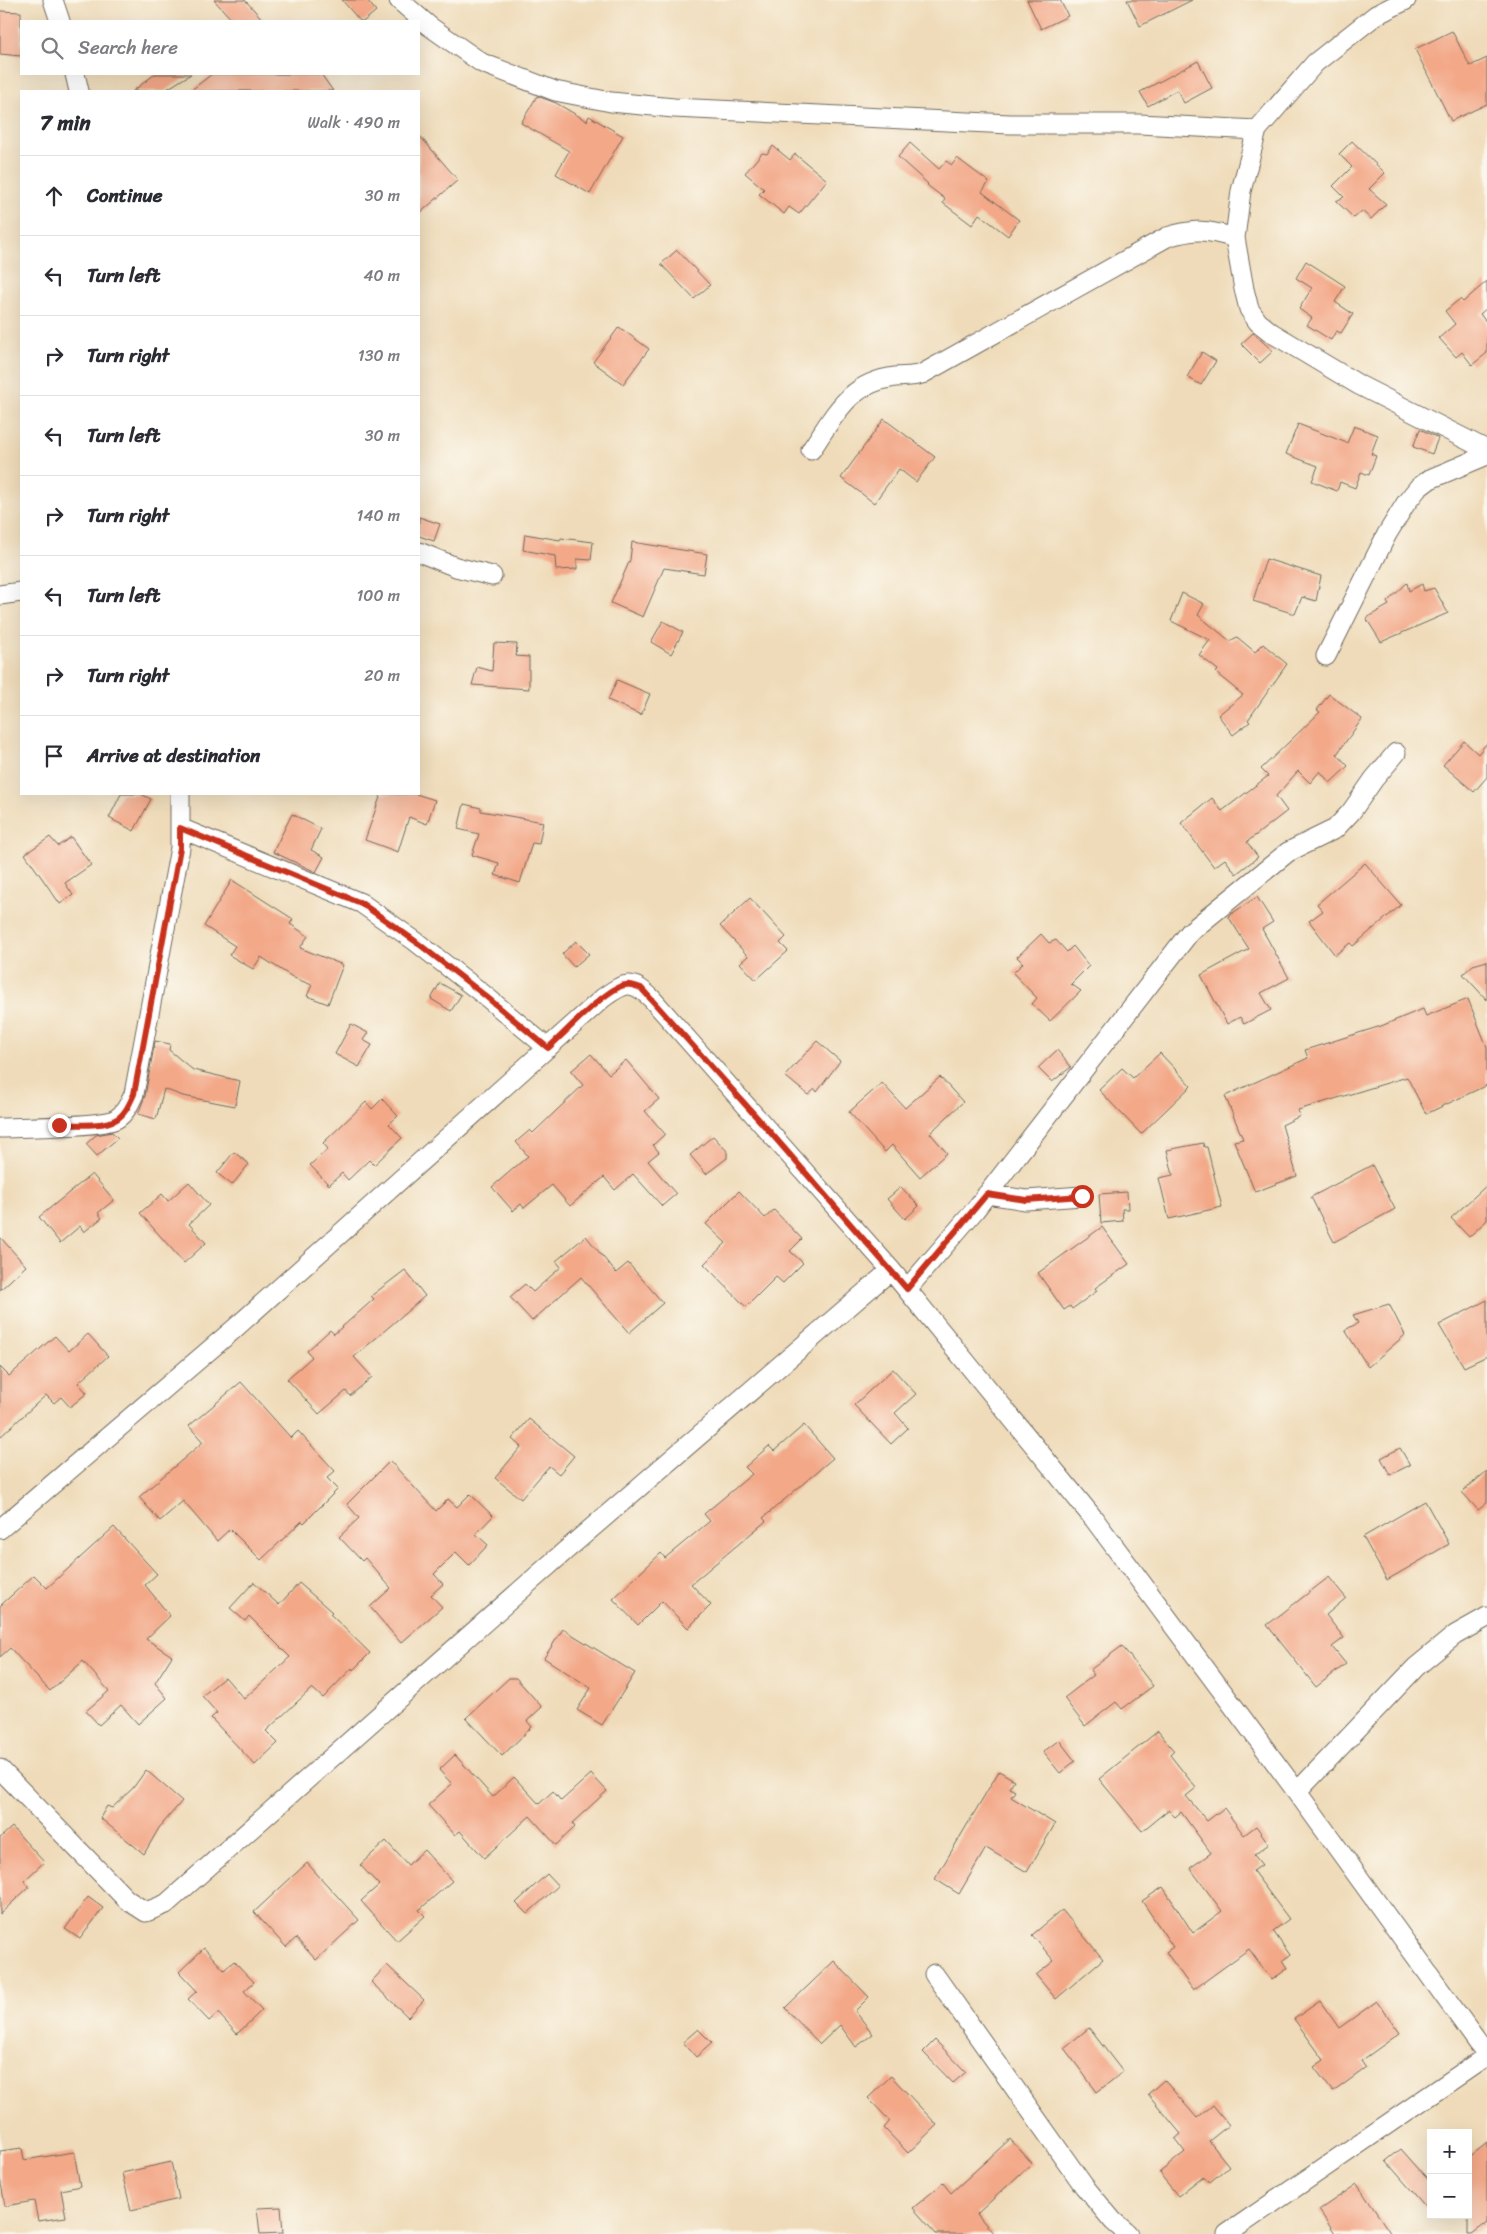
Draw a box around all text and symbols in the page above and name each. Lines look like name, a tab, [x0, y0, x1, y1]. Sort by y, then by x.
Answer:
search box	[20, 20, 420, 75]
text: Search here	[78, 31, 178, 64]
icon: search	[38, 34, 66, 62]
text: 7 min	[40, 104, 91, 142]
text: Walk · 490 m	[308, 108, 400, 137]
text: Continue	[87, 179, 163, 212]
text: 30 m	[365, 181, 400, 210]
icon: ahead	[40, 182, 68, 210]
text: Turn left	[87, 259, 160, 292]
text: 40 m	[363, 261, 400, 290]
icon: left	[40, 262, 68, 290]
text: Turn right	[87, 339, 169, 372]
text: 130 m	[358, 341, 400, 370]
icon: right	[40, 342, 68, 370]
text: Turn left	[87, 419, 160, 452]
text: 30 m	[365, 421, 400, 450]
icon: left	[40, 422, 68, 450]
text: Turn right	[87, 499, 169, 532]
text: 140 m	[357, 501, 400, 530]
icon: right	[40, 502, 68, 530]
text: Turn left	[87, 579, 160, 612]
text: 100 m	[356, 581, 400, 610]
icon: left	[40, 582, 68, 610]
text: Turn right	[87, 659, 169, 692]
text: 20 m	[364, 661, 400, 690]
icon: right	[40, 662, 68, 690]
text: Arrive at destination	[87, 739, 260, 772]
icon: arrive	[40, 742, 68, 770]
route end	[48, 1114, 71, 1137]
route start	[1071, 1185, 1094, 1208]
map controls	[1427, 2129, 1472, 2219]
button: +	[1427, 2129, 1472, 2174]
button: −	[1427, 2174, 1472, 2219]

